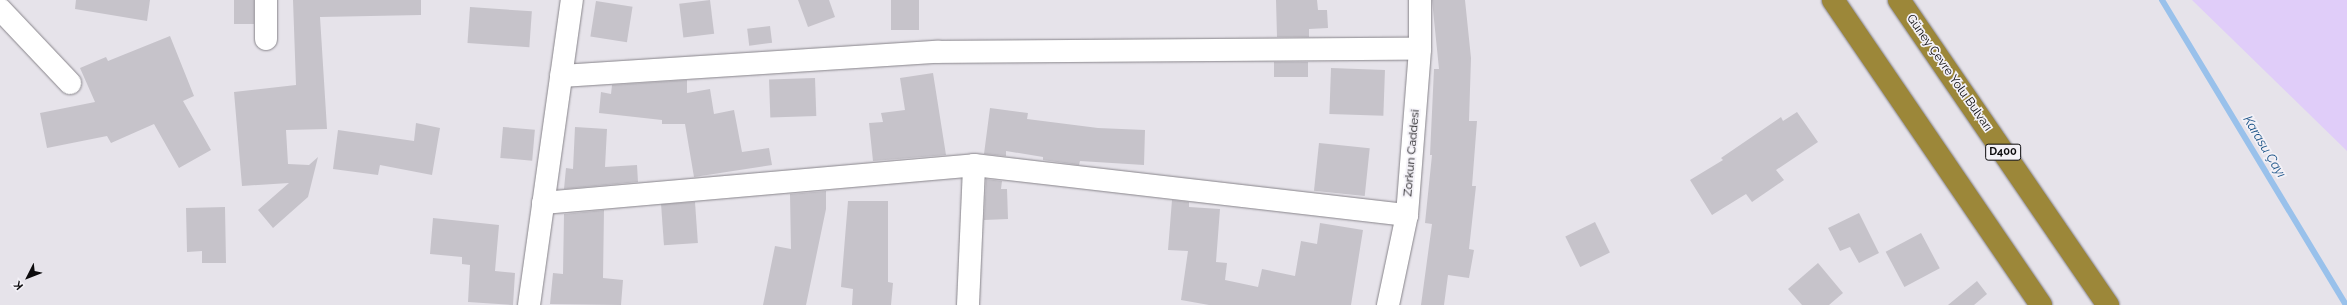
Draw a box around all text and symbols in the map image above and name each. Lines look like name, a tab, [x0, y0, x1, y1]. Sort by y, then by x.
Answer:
street label: Güney Çevre Yolu Bulvarı	[1903, 12, 1995, 134]
street label: Zorkun Caddesi	[1401, 109, 1423, 197]
water label: Karasu Çayı	[2239, 113, 2289, 181]
road number: D400	[1985, 143, 2021, 161]
north arrow	[8, 257, 48, 297]
text: K	[11, 278, 26, 292]

